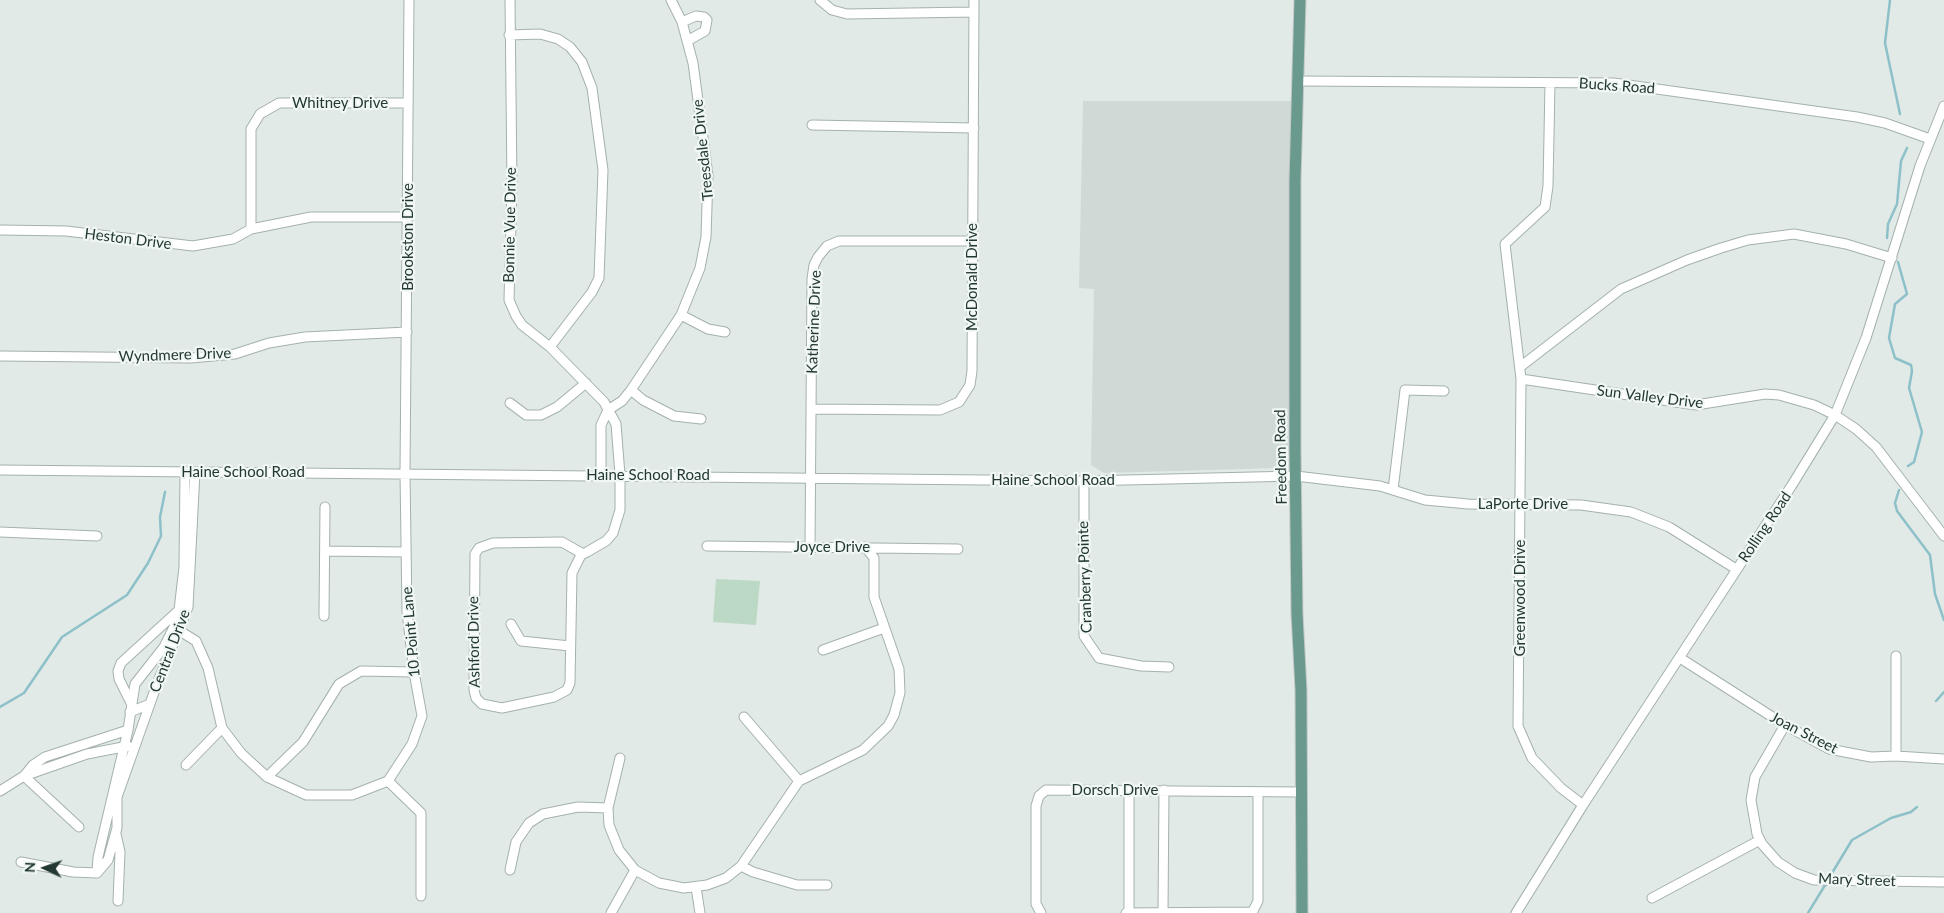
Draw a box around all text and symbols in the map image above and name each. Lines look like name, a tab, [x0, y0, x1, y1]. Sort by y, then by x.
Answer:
street label: Bucks Road	[1578, 74, 1656, 98]
street label: Whitney Drive	[292, 94, 388, 112]
street label: Treesdale Drive	[689, 99, 717, 201]
street label: Bonnie Vue Drive	[500, 167, 520, 283]
street label: Brookston Drive	[399, 183, 417, 291]
street label: McDonald Drive	[963, 223, 981, 331]
street label: Heston Drive	[84, 225, 172, 253]
street label: Katherine Drive	[803, 270, 825, 374]
street label: Wyndmere Drive	[118, 344, 232, 366]
street label: Sun Valley Drive	[1596, 382, 1704, 412]
street label: Freedom Road	[1271, 409, 1291, 505]
street label: Haine School Road	[181, 463, 305, 481]
street label: Haine School Road	[586, 466, 710, 484]
street label: Haine School Road	[991, 471, 1115, 489]
street label: Rolling Road	[1735, 488, 1795, 566]
street label: LaPorte Drive	[1478, 495, 1568, 513]
street label: Cranberry Pointe	[1074, 521, 1096, 633]
street label: Joyce Drive	[794, 538, 870, 556]
street label: Greenwood Drive	[1511, 540, 1529, 656]
street label: 10 Point Lane	[398, 586, 424, 678]
street label: Ashford Drive	[464, 596, 484, 688]
street label: Central Drive	[146, 607, 194, 695]
street label: Joan Street	[1767, 708, 1841, 758]
street label: Dorsch Drive	[1072, 781, 1158, 799]
north arrow	[20, 843, 70, 893]
text: N	[21, 861, 38, 873]
street label: Mary Street	[1818, 870, 1896, 890]

